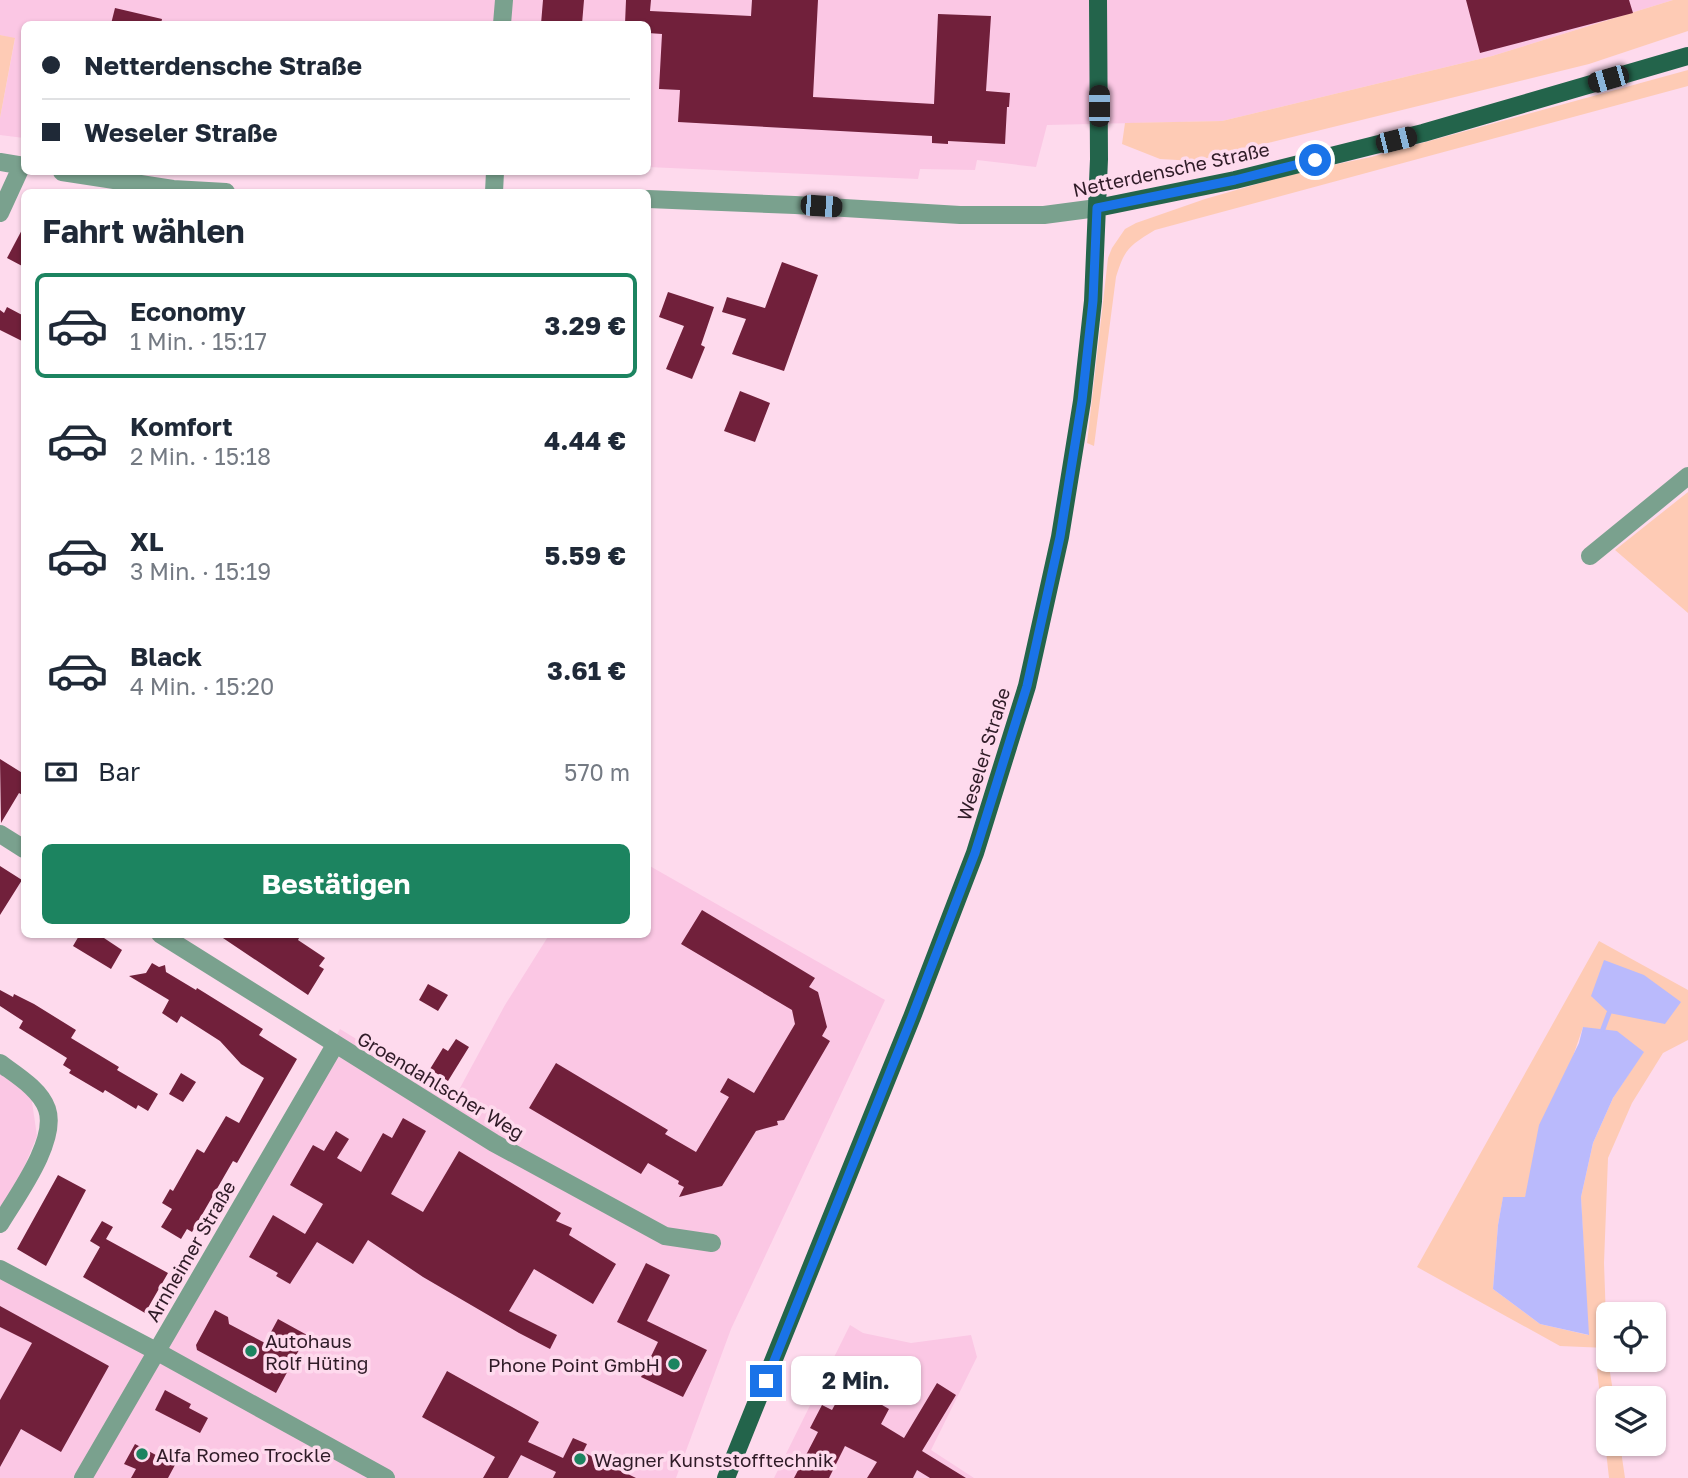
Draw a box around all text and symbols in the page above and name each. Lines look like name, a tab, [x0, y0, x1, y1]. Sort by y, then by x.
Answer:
text: Netterdensche Straße	[84, 50, 362, 81]
car	[1585, 63, 1632, 95]
car	[1089, 85, 1110, 127]
text: Weseler Straße	[84, 117, 278, 148]
car	[1374, 125, 1419, 155]
street label: Netterdensche Straße	[1071, 137, 1271, 201]
route start	[1299, 144, 1331, 176]
car	[800, 194, 843, 218]
text: Fahrt wählen	[42, 212, 245, 250]
icon: car	[46, 294, 109, 357]
text: Economy	[130, 296, 246, 327]
text: 3.29 €	[545, 310, 626, 341]
text: 1 Min. · 15:17	[130, 327, 267, 355]
icon: car	[46, 409, 109, 472]
text: Komfort	[130, 411, 233, 442]
text: 4.44 €	[544, 425, 626, 456]
text: 2 Min. · 15:18	[130, 442, 271, 470]
icon: car	[46, 524, 109, 587]
text: XL	[130, 526, 164, 557]
text: 5.59 €	[545, 540, 626, 571]
text: 3 Min. · 15:19	[130, 557, 271, 585]
icon: car	[46, 639, 109, 702]
text: Black	[130, 641, 202, 672]
text: 3.61 €	[547, 655, 626, 686]
text: 4 Min. · 15:20	[130, 672, 274, 700]
street label: Weseler Straße	[952, 685, 1014, 823]
icon: cash	[42, 753, 80, 791]
text: Bar	[98, 756, 140, 787]
text: 570 m	[564, 758, 630, 786]
button: Bestätigen	[42, 844, 630, 924]
street label: Groendahlscher Weg	[353, 1026, 529, 1144]
street label: Arnheimer Straße	[140, 1176, 240, 1326]
map controls	[1596, 1302, 1666, 1456]
button: locate	[1596, 1302, 1666, 1372]
place label: Autohaus Rolf Hüting	[265, 1329, 369, 1374]
marker: Autohaus Rolf Hüting	[243, 1343, 259, 1359]
place label: Phone Point GmbH	[488, 1353, 660, 1376]
marker: Phone Point GmbH	[666, 1356, 682, 1372]
callout: 2 Min.	[790, 1356, 920, 1406]
route end	[750, 1365, 782, 1397]
text: 2 Min.	[822, 1366, 890, 1394]
button: layers	[1596, 1386, 1666, 1456]
place label: Alfa Romeo Trockle	[156, 1443, 331, 1466]
marker: Alfa Romeo Trockle	[134, 1446, 150, 1462]
place label: Wagner Kunststofftechnik	[594, 1448, 834, 1471]
marker: Wagner Kunststofftechnik	[572, 1451, 588, 1467]

